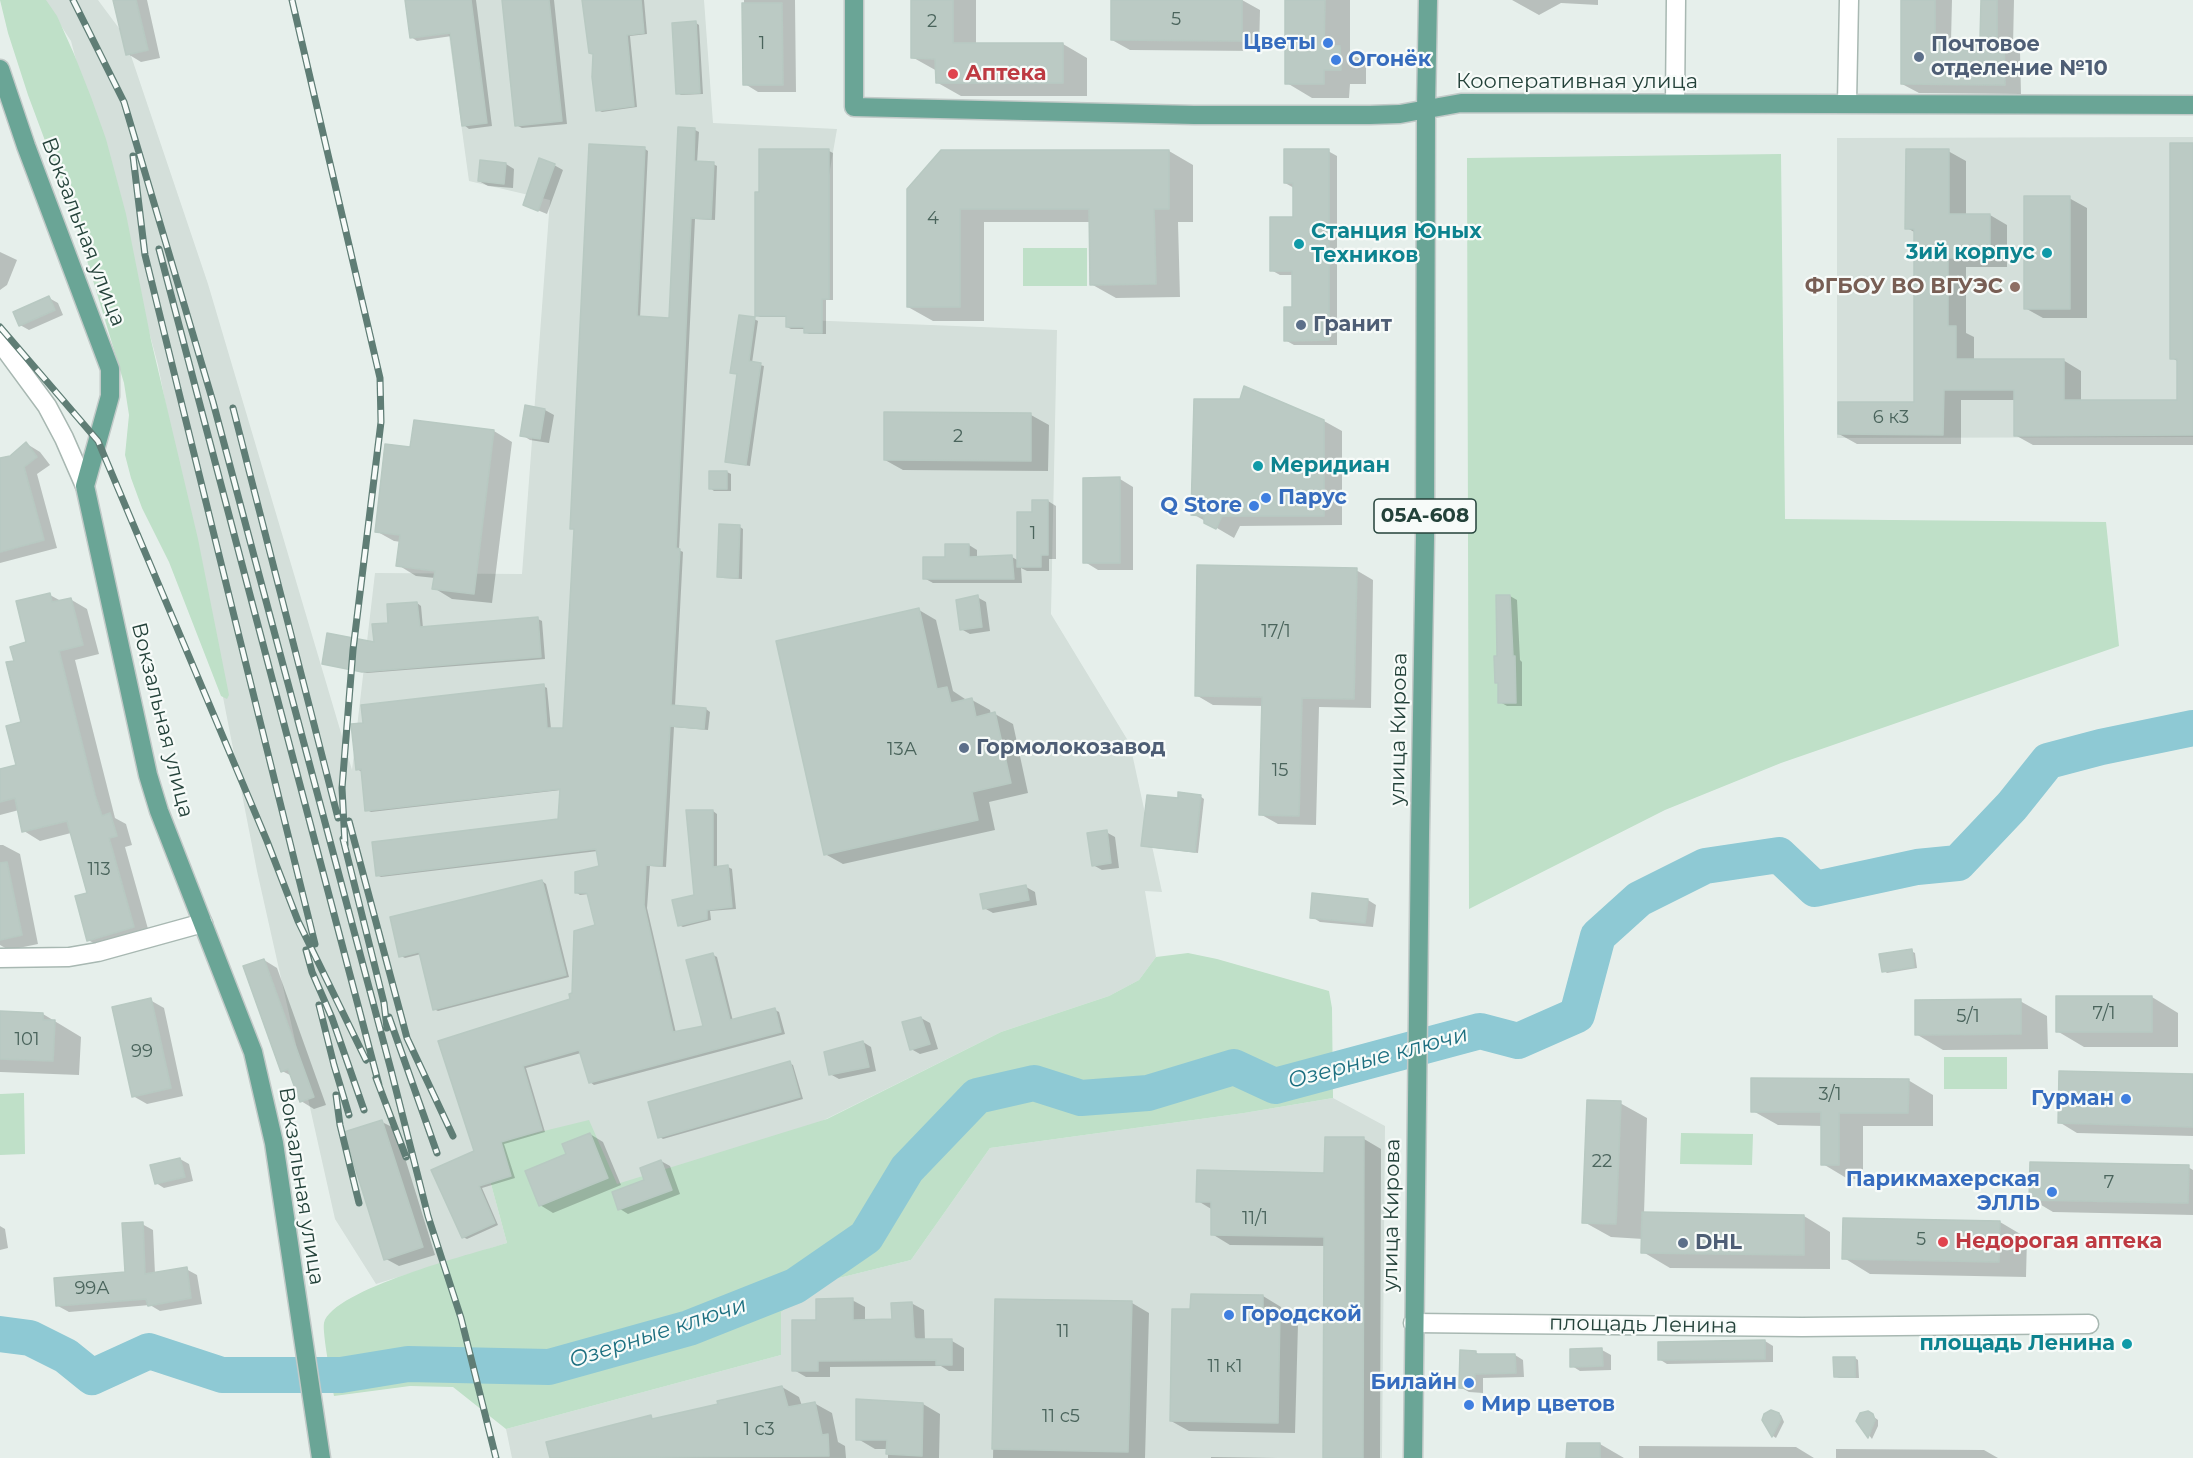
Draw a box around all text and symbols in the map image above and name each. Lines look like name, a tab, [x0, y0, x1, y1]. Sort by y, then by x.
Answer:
house number: 5	[1171, 9, 1181, 31]
house number: 2	[927, 11, 937, 33]
place label: Цветы	[1243, 30, 1316, 56]
place label: Почтовое отделение №10	[1931, 32, 2108, 82]
house number: 1	[759, 33, 765, 55]
marker: Цветы	[1321, 36, 1335, 50]
place label: Огонёк	[1348, 47, 1431, 73]
marker: Почтовое отделение №10	[1912, 50, 1926, 64]
marker: Огонёк	[1329, 53, 1343, 67]
place label: Аптека	[965, 61, 1046, 87]
marker: Аптека	[946, 67, 960, 81]
street label: Кооперативная улица	[1456, 69, 1698, 95]
street label: Вокзальная улица	[35, 134, 131, 330]
house number: 4	[927, 208, 939, 230]
place label: Станция Юных Техников	[1311, 219, 1482, 269]
marker: Станция Юных Техников	[1292, 237, 1306, 251]
place label: 3ий корпус	[1906, 240, 2035, 266]
marker: 3ий корпус	[2040, 246, 2054, 260]
place label: ФГБОУ ВО ВГУЭС	[1805, 274, 2003, 300]
marker: ФГБОУ ВО ВГУЭС	[2008, 280, 2022, 294]
place label: Гранит	[1313, 312, 1392, 338]
marker: Гранит	[1294, 318, 1308, 332]
house number: 6 к3	[1873, 407, 1909, 429]
house number: 2	[953, 426, 963, 448]
place label: Меридиан	[1270, 453, 1390, 479]
marker: Меридиан	[1251, 459, 1265, 473]
place label: Парус	[1278, 485, 1347, 511]
marker: Парус	[1259, 491, 1273, 505]
place label: Q Store	[1160, 493, 1242, 519]
marker: Q Store	[1247, 499, 1261, 513]
road number: 05А-608	[1374, 499, 1476, 533]
house number: 1	[1030, 523, 1036, 545]
street label: Вокзальная улица	[126, 620, 198, 820]
house number: 17/1	[1261, 621, 1291, 643]
street label: улица Кирова	[1385, 652, 1413, 806]
place label: Гормолокозавод	[976, 735, 1166, 761]
house number: 13А	[887, 739, 917, 761]
marker: Гормолокозавод	[957, 741, 971, 755]
house number: 15	[1272, 760, 1288, 782]
house number: 113	[87, 859, 111, 881]
house number: 7/1	[2093, 1003, 2115, 1025]
house number: 5/1	[1956, 1006, 1980, 1028]
water label: Озерные ключи	[1285, 1021, 1471, 1095]
house number: 101	[15, 1029, 39, 1051]
house number: 99	[131, 1041, 153, 1063]
house number: 3/1	[1818, 1084, 1842, 1106]
street label: Вокзальная улица	[273, 1085, 329, 1287]
place label: Гурман	[2031, 1086, 2114, 1112]
marker: Гурман	[2119, 1092, 2133, 1106]
street label: улица Кирова	[1378, 1138, 1406, 1292]
house number: 22	[1592, 1151, 1612, 1173]
place label: Парикмахерская ЭЛЛЬ	[1846, 1167, 2040, 1217]
house number: 7	[2104, 1172, 2114, 1194]
marker: Парикмахерская ЭЛЛЬ	[2045, 1185, 2059, 1199]
house number: 11/1	[1242, 1208, 1268, 1230]
house number: 5	[1916, 1229, 1926, 1251]
place label: Недорогая аптека	[1955, 1229, 2162, 1255]
place label: DHL	[1695, 1230, 1742, 1256]
marker: Недорогая аптека	[1936, 1235, 1950, 1249]
marker: DHL	[1676, 1236, 1690, 1250]
house number: 99А	[74, 1278, 110, 1300]
water label: Озерные ключи	[566, 1292, 750, 1374]
place label: Городской	[1241, 1302, 1362, 1328]
marker: Городской	[1222, 1308, 1236, 1322]
street label: площадь Ленина	[1549, 1311, 1737, 1339]
house number: 11	[1057, 1321, 1069, 1343]
place label: площадь Ленина	[1919, 1331, 2115, 1357]
marker: площадь Ленина	[2120, 1337, 2134, 1351]
house number: 11 к1	[1208, 1356, 1242, 1378]
place label: Билайн	[1370, 1370, 1457, 1396]
marker: Билайн	[1462, 1376, 1476, 1390]
place label: Мир цветов	[1481, 1392, 1615, 1418]
marker: Мир цветов	[1462, 1398, 1476, 1412]
house number: 11 с5	[1042, 1406, 1080, 1428]
house number: 1 с3	[743, 1419, 775, 1441]

